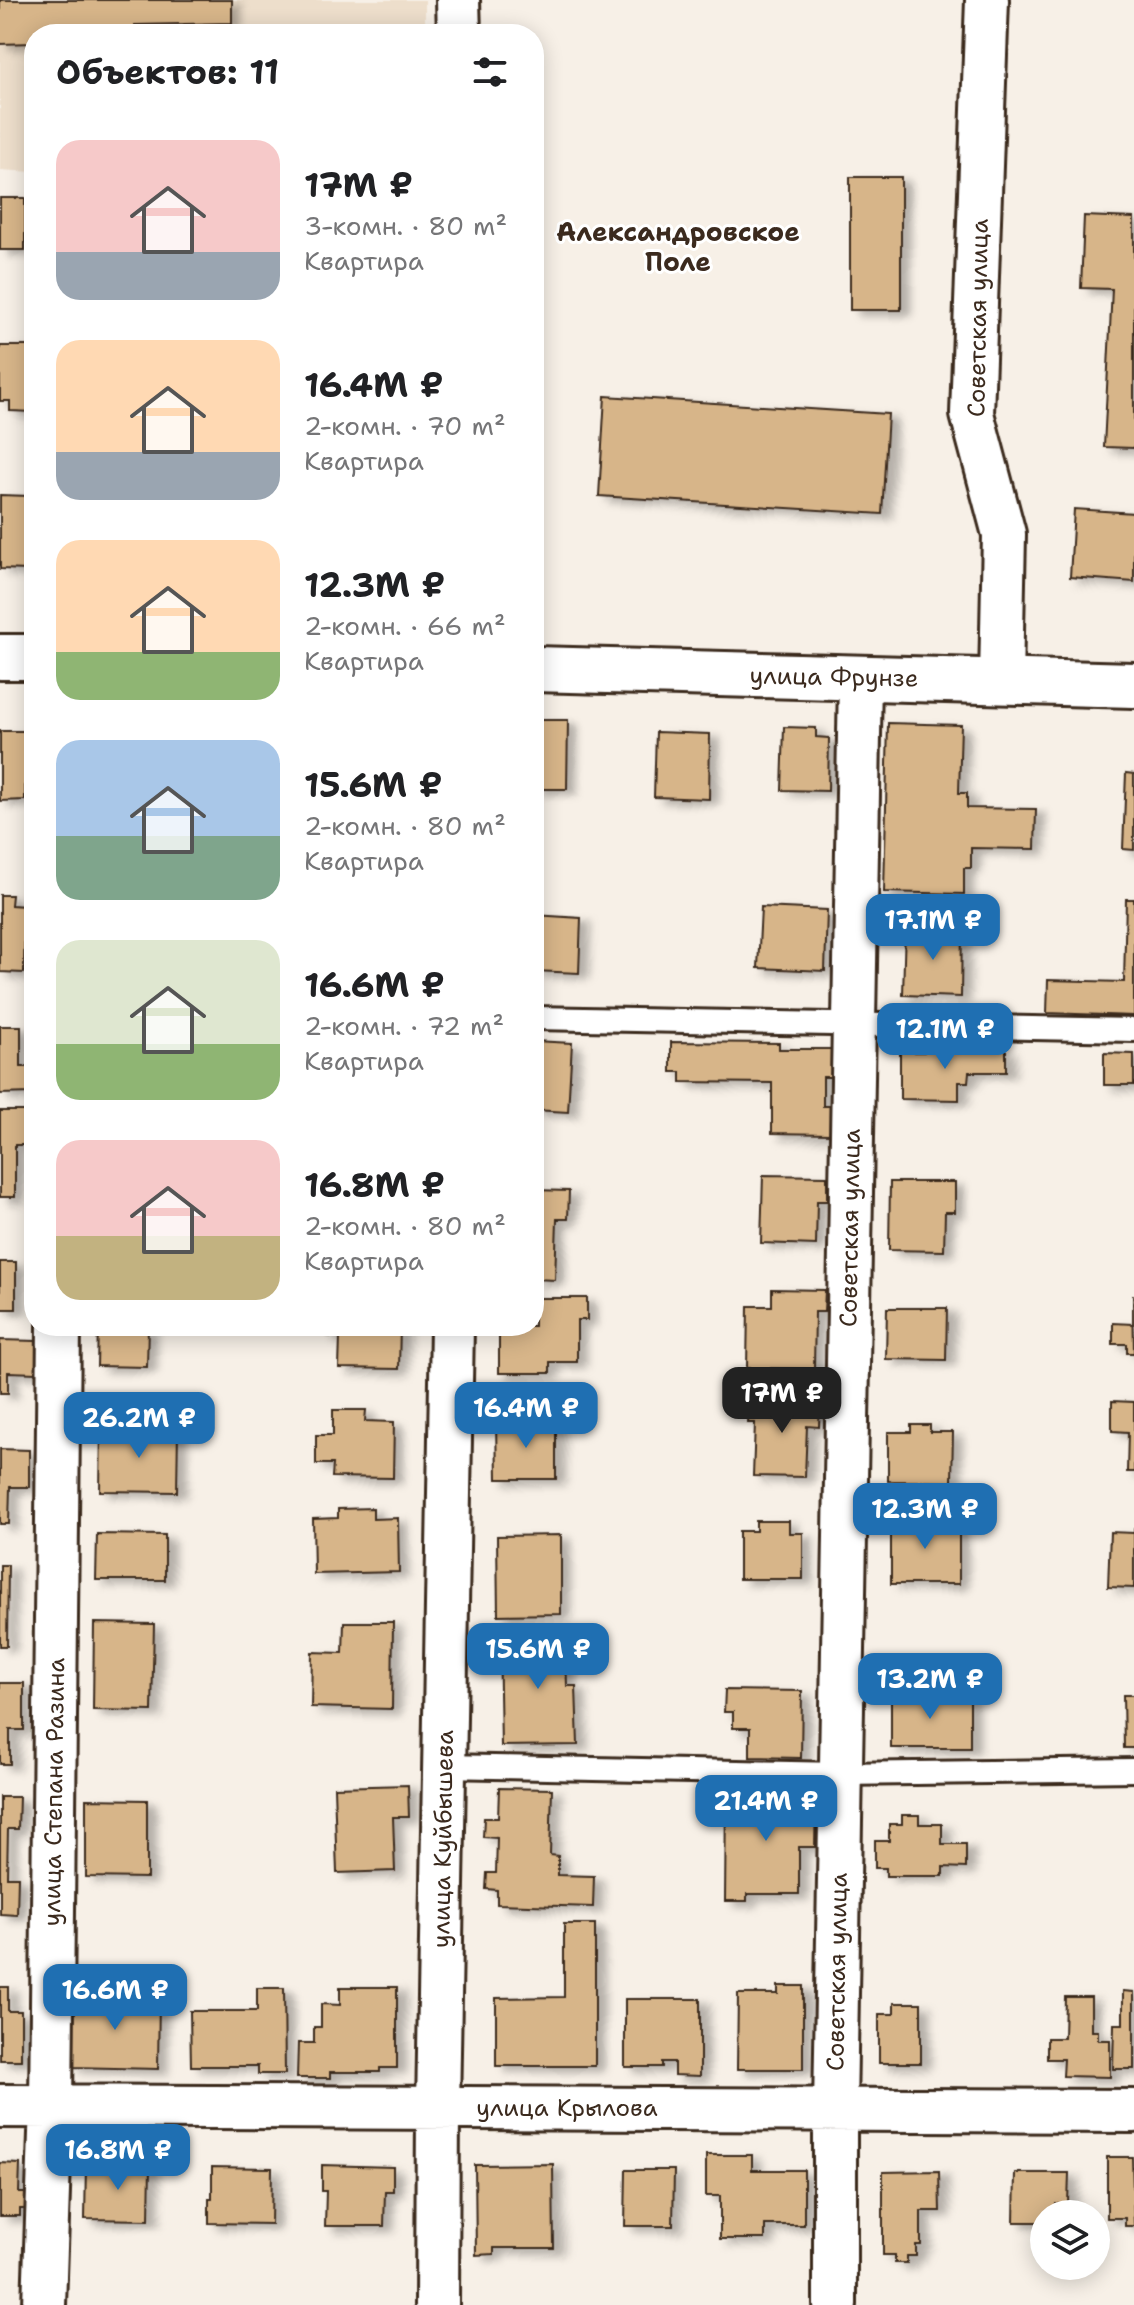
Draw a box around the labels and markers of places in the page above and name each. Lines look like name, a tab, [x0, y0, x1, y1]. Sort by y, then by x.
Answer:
pin: 17.1M ₽	[859, 894, 1007, 962]
pin: 12.1M ₽	[871, 1003, 1019, 1071]
pin: 17M ₽	[726, 1367, 838, 1435]
pin: 16.4M ₽	[452, 1382, 600, 1450]
pin: 26.2M ₽	[65, 1392, 213, 1460]
pin: 12.3M ₽	[851, 1483, 999, 1551]
pin: 15.6M ₽	[464, 1623, 612, 1691]
pin: 13.2M ₽	[856, 1653, 1004, 1721]
pin: 21.4M ₽	[692, 1775, 840, 1843]
pin: 16.6M ₽	[41, 1964, 189, 2032]
pin: 16.8M ₽	[44, 2124, 192, 2192]

